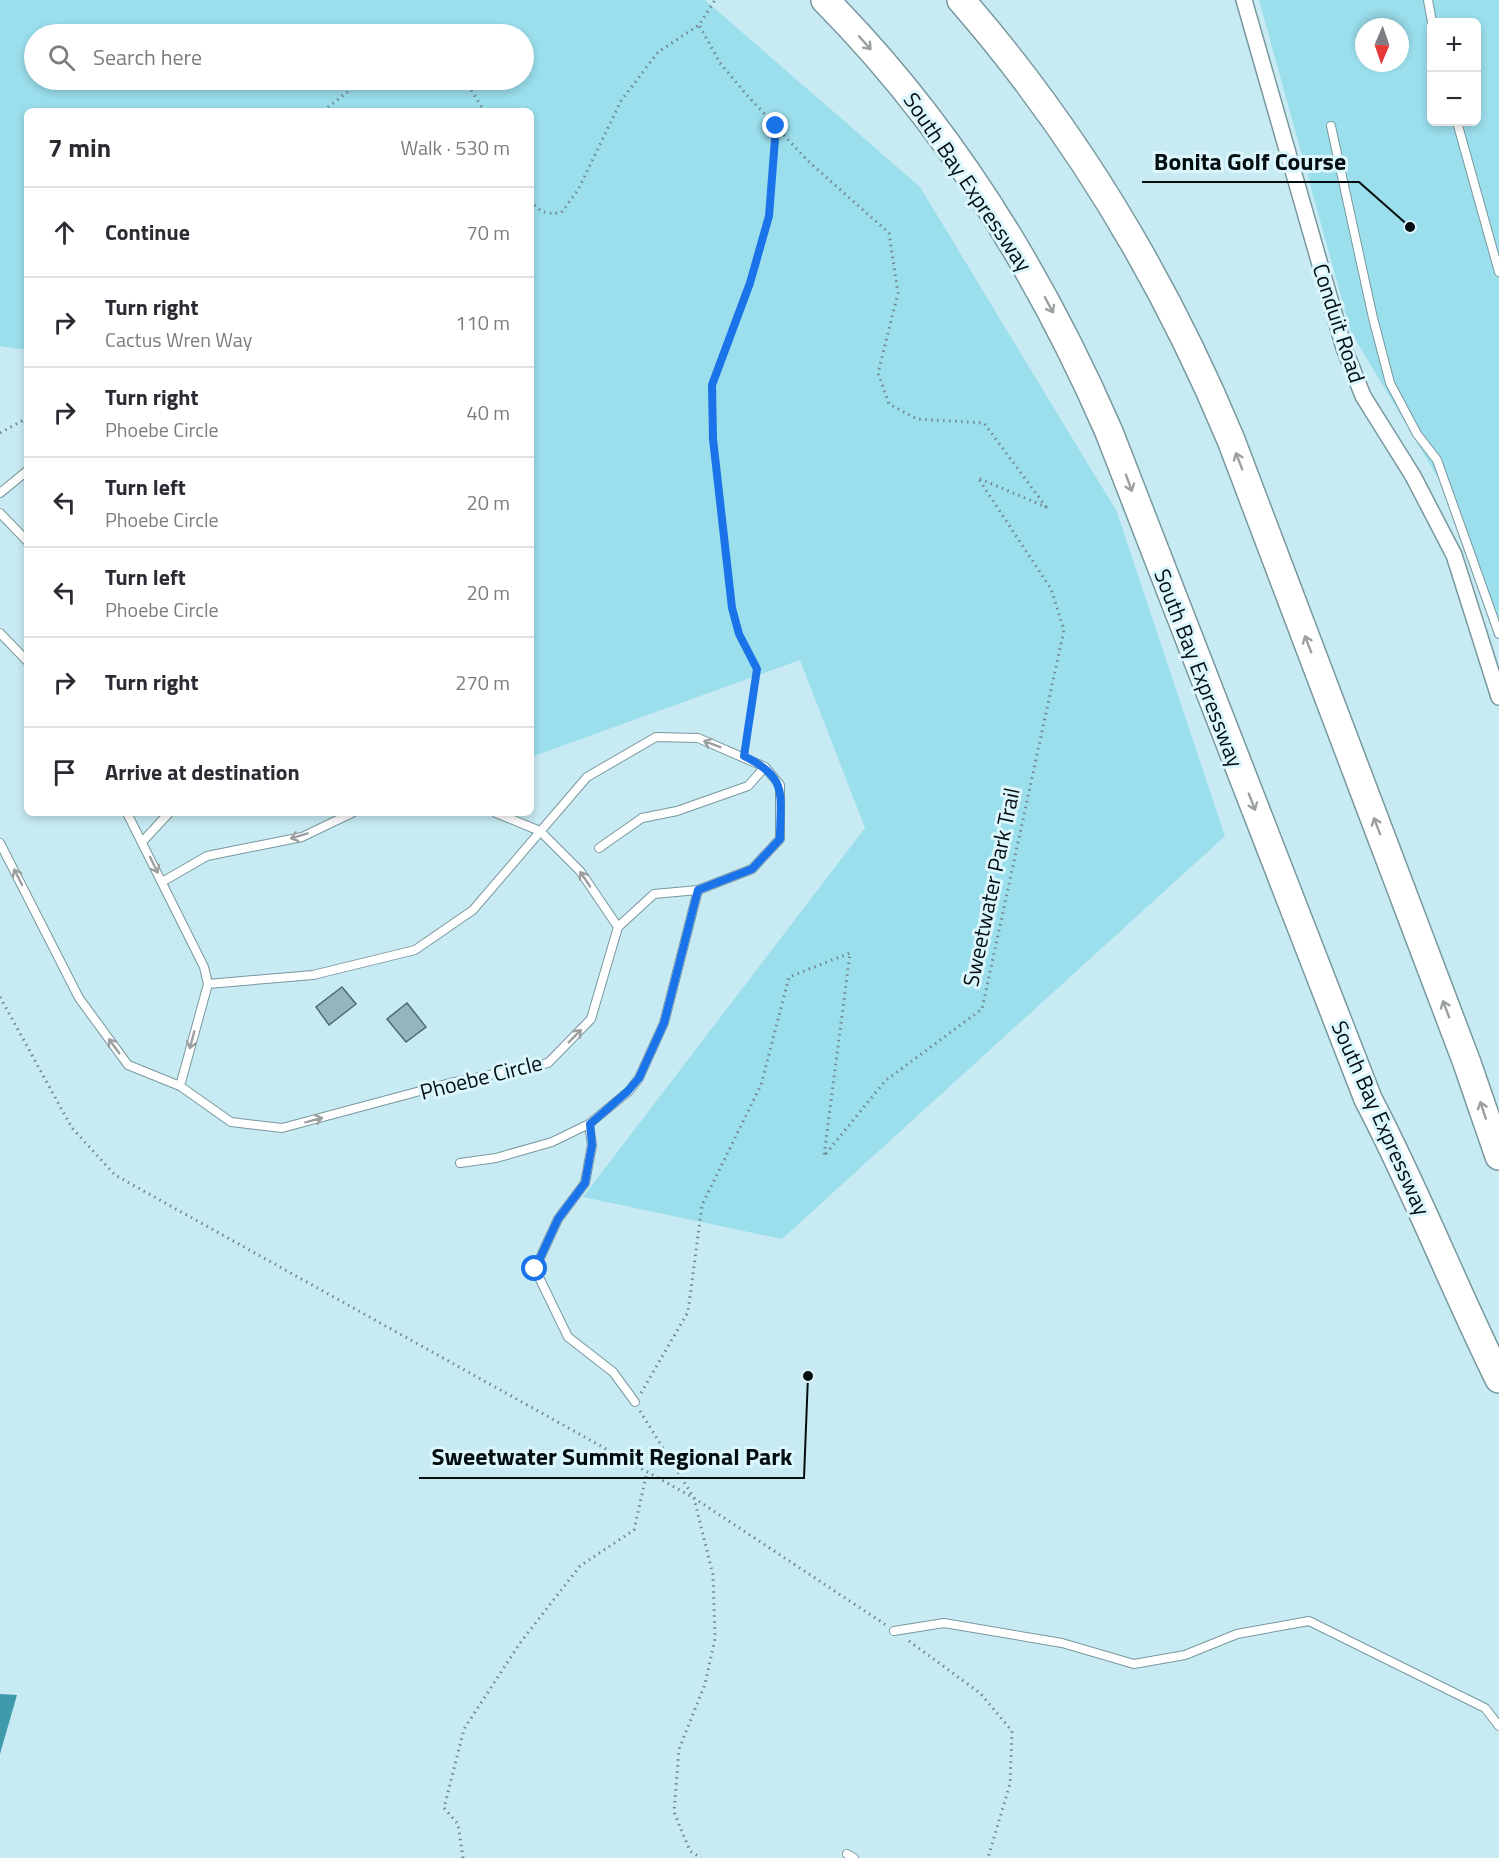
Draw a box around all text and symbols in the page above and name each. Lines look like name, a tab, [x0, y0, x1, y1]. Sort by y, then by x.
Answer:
north arrow	[1355, 18, 1409, 72]
map controls	[1427, 18, 1481, 126]
button: +	[1427, 18, 1481, 72]
search box	[24, 24, 534, 90]
one-way arrow	[858, 35, 872, 50]
text: Search here	[93, 40, 202, 74]
icon: search	[45, 41, 78, 74]
button: −	[1427, 72, 1481, 126]
street label: South Bay Expressway	[895, 85, 1041, 279]
route end	[762, 112, 788, 138]
text: 7 min	[48, 128, 111, 167]
text: Walk · 530 m	[401, 132, 510, 163]
callout: Bonita Golf Course	[1142, 140, 1359, 182]
text: Bonita Golf Course	[1154, 143, 1346, 179]
text: Continue	[105, 215, 190, 249]
icon: ahead	[48, 216, 81, 249]
text: 70 m	[466, 217, 510, 248]
street label: Conduit Road	[1304, 259, 1374, 387]
text: Turn right	[105, 290, 199, 324]
one-way arrow	[1043, 296, 1055, 313]
icon: right	[48, 306, 81, 339]
text: 110 m	[455, 307, 510, 338]
text: Cactus Wren Way	[105, 324, 252, 355]
text: Turn right	[105, 380, 199, 414]
icon: right	[48, 396, 81, 429]
text: 40 m	[466, 397, 510, 428]
text: Phoebe Circle	[105, 414, 219, 445]
one-way arrow	[1233, 453, 1244, 471]
text: Turn left	[105, 470, 186, 504]
one-way arrow	[1124, 473, 1135, 492]
icon: left	[48, 486, 81, 519]
text: 20 m	[466, 487, 510, 518]
text: Phoebe Circle	[105, 504, 219, 535]
text: Turn left	[105, 560, 186, 594]
street label: South Bay Expressway	[1145, 564, 1253, 773]
icon: left	[48, 576, 81, 609]
text: 20 m	[466, 577, 510, 608]
text: Phoebe Circle	[105, 594, 219, 625]
one-way arrow	[1302, 635, 1313, 654]
text: Turn right	[105, 665, 199, 699]
icon: right	[48, 666, 81, 699]
text: 270 m	[455, 667, 510, 698]
one-way arrow	[703, 738, 722, 749]
text: Arrive at destination	[105, 755, 300, 789]
icon: arrive	[48, 756, 81, 789]
street label: Sweetwater Park Trail	[953, 784, 1029, 990]
one-way arrow	[1247, 792, 1258, 811]
one-way arrow	[1371, 817, 1382, 836]
one-way arrow	[290, 831, 309, 842]
one-way arrow	[149, 855, 160, 873]
one-way arrow	[11, 869, 23, 887]
one-way arrow	[579, 871, 591, 888]
one-way arrow	[1440, 1000, 1451, 1018]
street label: South Bay Expressway	[1323, 1015, 1439, 1221]
one-way arrow	[567, 1029, 582, 1044]
one-way arrow	[186, 1030, 197, 1049]
one-way arrow	[108, 1039, 120, 1055]
street label: Phoebe Circle	[416, 1045, 546, 1109]
one-way arrow	[1476, 1101, 1487, 1120]
one-way arrow	[304, 1114, 323, 1125]
route start	[521, 1255, 547, 1281]
callout: Sweetwater Summit Regional Park	[419, 1436, 804, 1478]
text: Sweetwater Summit Regional Park	[432, 1438, 793, 1474]

